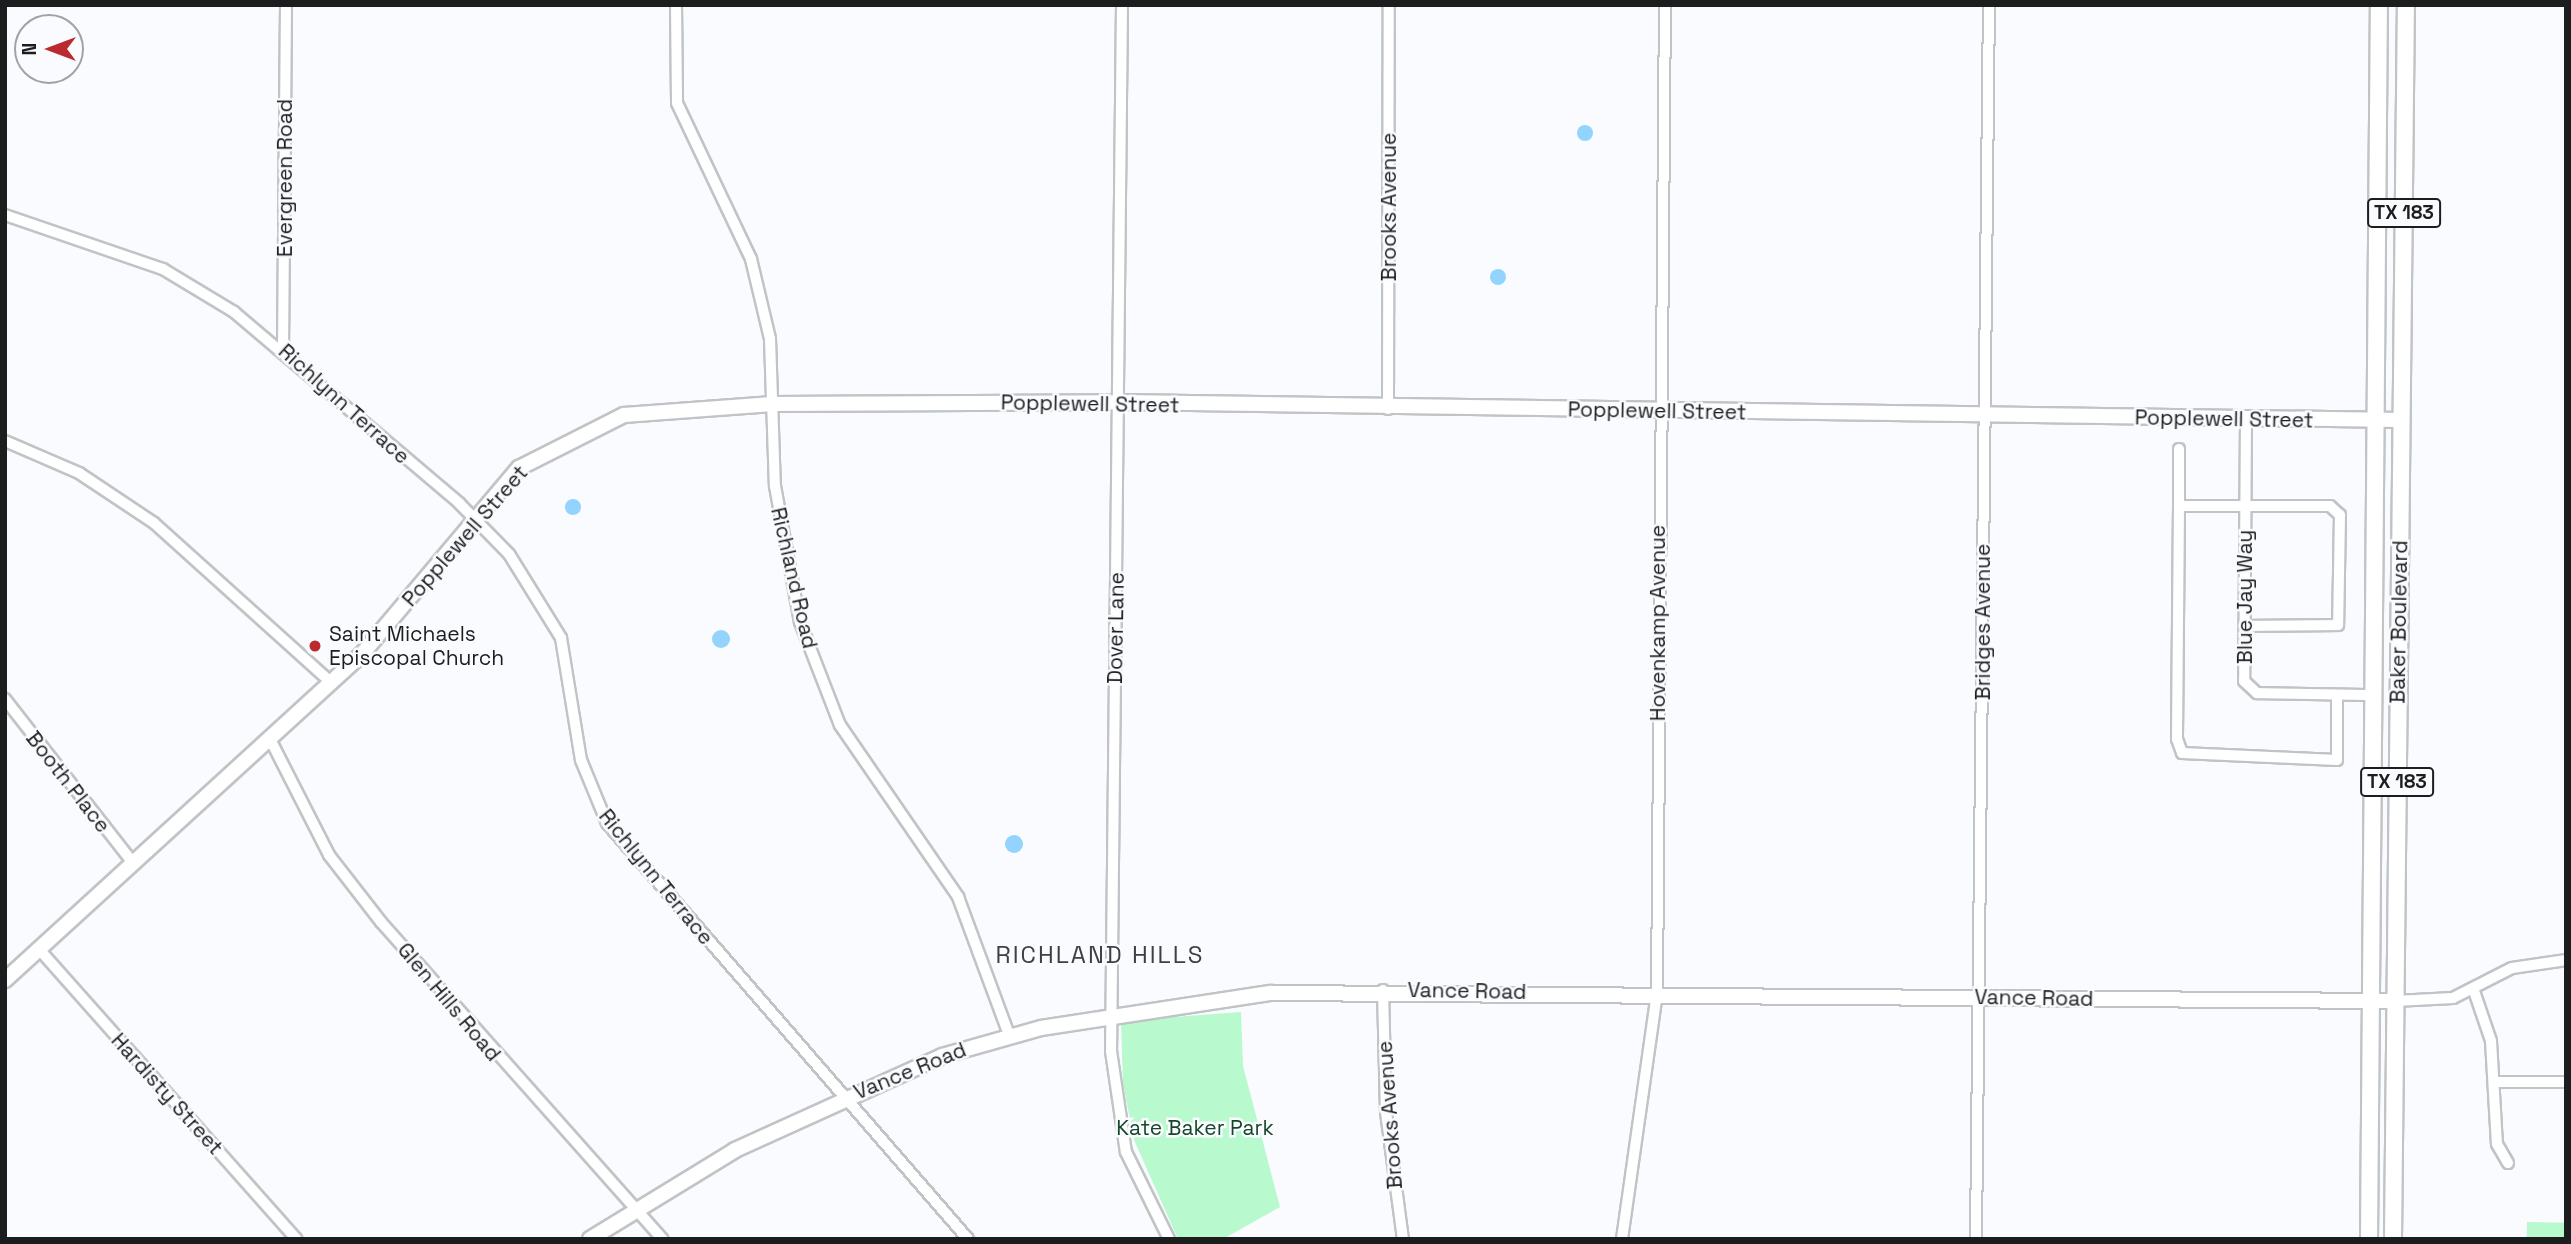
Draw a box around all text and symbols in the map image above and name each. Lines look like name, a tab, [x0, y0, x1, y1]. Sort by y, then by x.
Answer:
north arrow	[14, 14, 84, 84]
text: N	[17, 43, 42, 55]
street label: Evergreen Road	[272, 99, 298, 257]
street label: Brooks Avenue	[1376, 132, 1402, 282]
road number: TX 183	[2366, 197, 2442, 228]
street label: Richlynn Terrace	[273, 338, 415, 470]
street label: Popplewell Street	[1000, 390, 1180, 418]
street label: Popplewell Street	[1567, 397, 1747, 425]
street label: Popplewell Street	[2134, 405, 2314, 433]
street label: Popplewell Street	[397, 460, 533, 612]
street label: Richland Road	[765, 505, 823, 651]
street label: Hovenkamp Avenue	[1645, 525, 1671, 721]
street label: Blue Jay Way	[2232, 530, 2258, 664]
street label: Baker Boulevard	[2385, 540, 2413, 704]
street label: Bridges Avenue	[1970, 543, 1996, 701]
street label: Dover Lane	[1102, 572, 1130, 684]
place label: Saint Michaels Episcopal Church	[329, 621, 504, 671]
marker: Saint Michaels Episcopal Church	[307, 638, 323, 654]
street label: Booth Place	[21, 726, 115, 838]
road number: TX 183	[2358, 766, 2436, 797]
street label: Richlynn Terrace	[593, 804, 719, 950]
street label: Glen Hills Road	[392, 938, 506, 1066]
district label: RICHLAND HILLS	[997, 941, 1203, 969]
street label: Vance Road	[1407, 977, 1527, 1005]
street label: Vance Road	[1974, 984, 2094, 1012]
street label: Hardisty Street	[106, 1028, 228, 1160]
street label: Vance Road	[850, 1037, 970, 1105]
street label: Brooks Avenue	[1372, 1040, 1408, 1190]
park label: Kate Baker Park	[1116, 1115, 1274, 1141]

